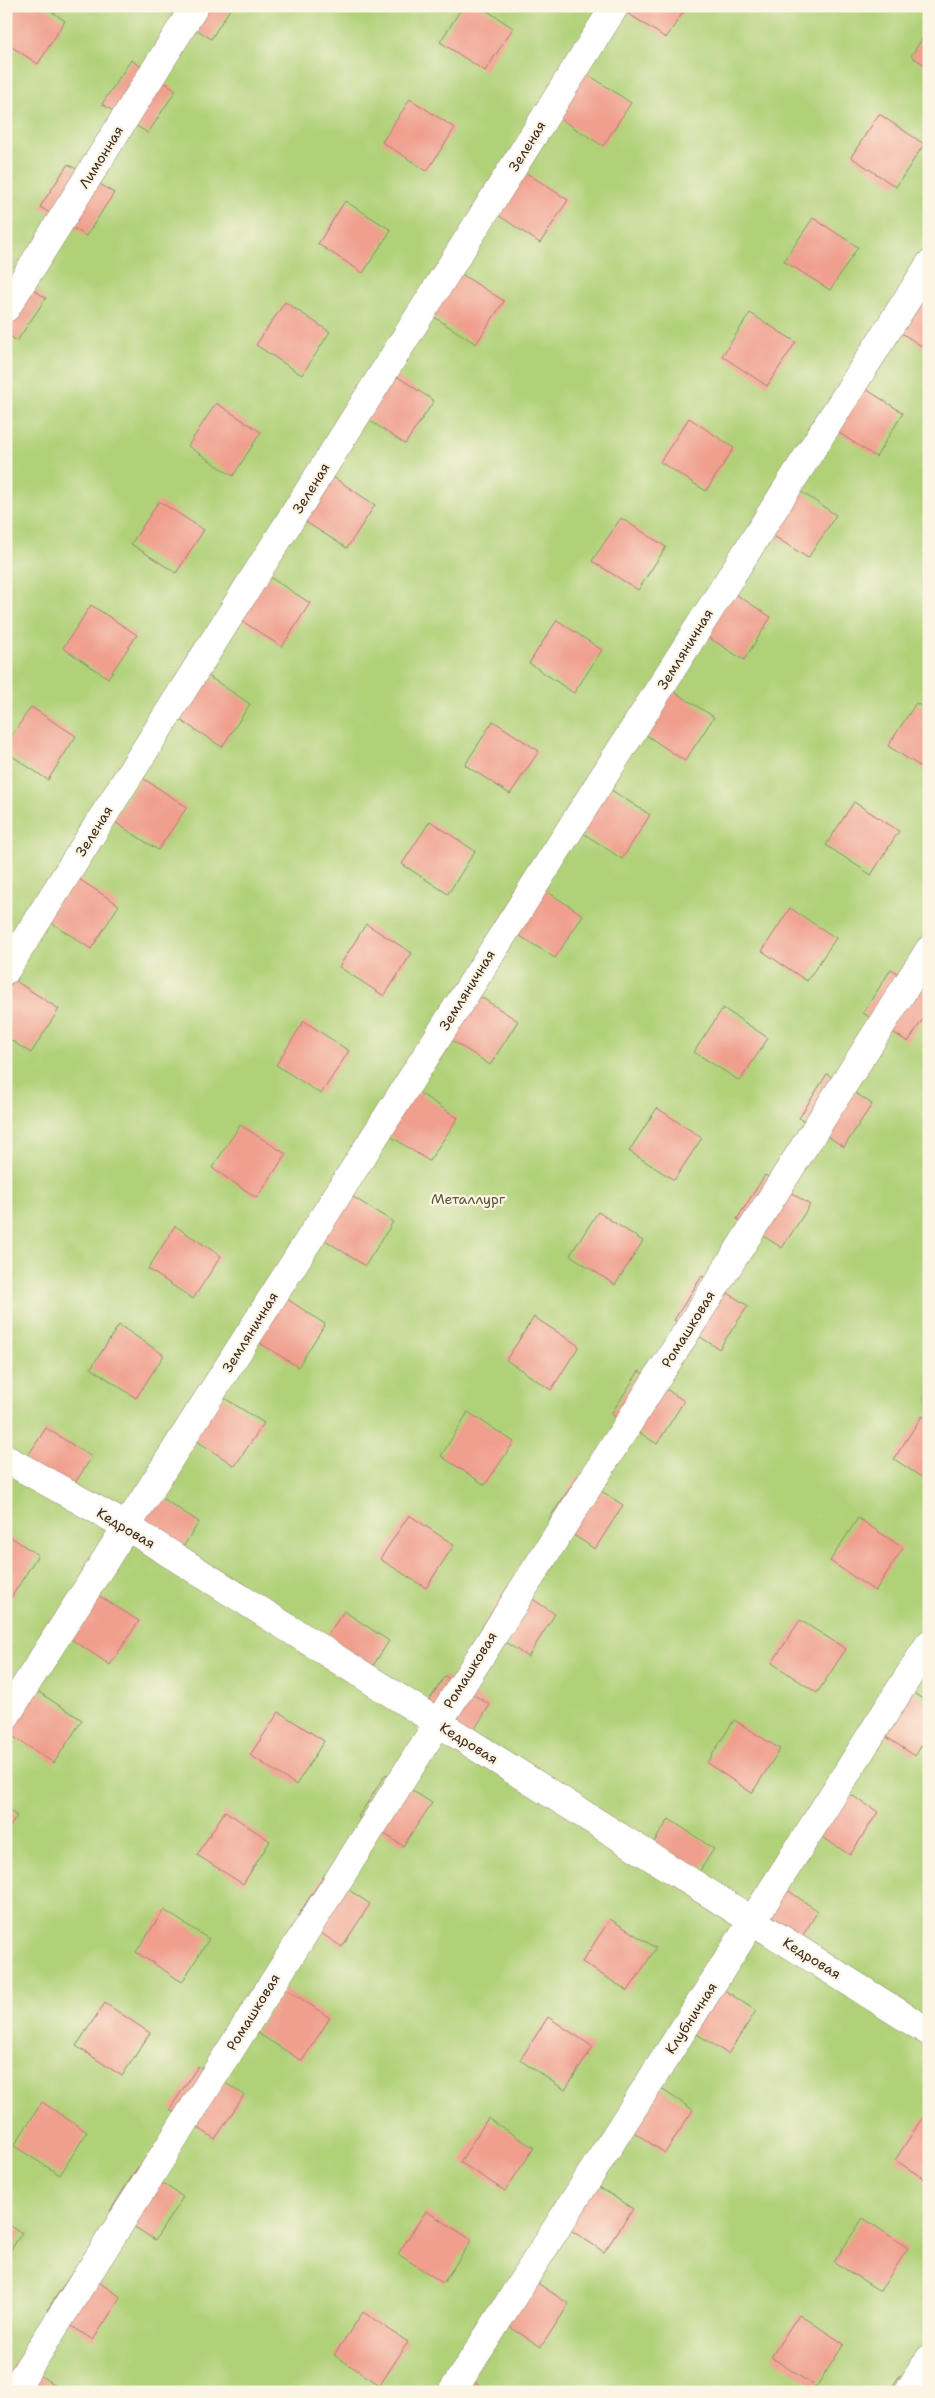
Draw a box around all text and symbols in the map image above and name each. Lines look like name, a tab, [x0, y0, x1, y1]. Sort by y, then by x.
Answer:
street label: Зеленая	[504, 117, 550, 175]
street label: Лимонная	[75, 122, 127, 192]
street label: Зеленая	[288, 459, 334, 517]
street label: Земляничная	[653, 605, 717, 693]
street label: Зеленая	[71, 802, 117, 860]
street label: Земляничная	[435, 946, 499, 1034]
park label: Металлург	[431, 1190, 506, 1208]
street label: Ромашковая	[657, 1287, 719, 1371]
street label: Земляничная	[218, 1288, 282, 1376]
street label: Кедровая	[93, 1504, 159, 1552]
street label: Ромашковая	[439, 1628, 501, 1712]
street label: Кедровая	[437, 1718, 501, 1768]
street label: Кедровая	[780, 1933, 844, 1983]
street label: Ромашковая	[222, 1970, 284, 2054]
street label: Клубничная	[661, 1979, 721, 2057]

